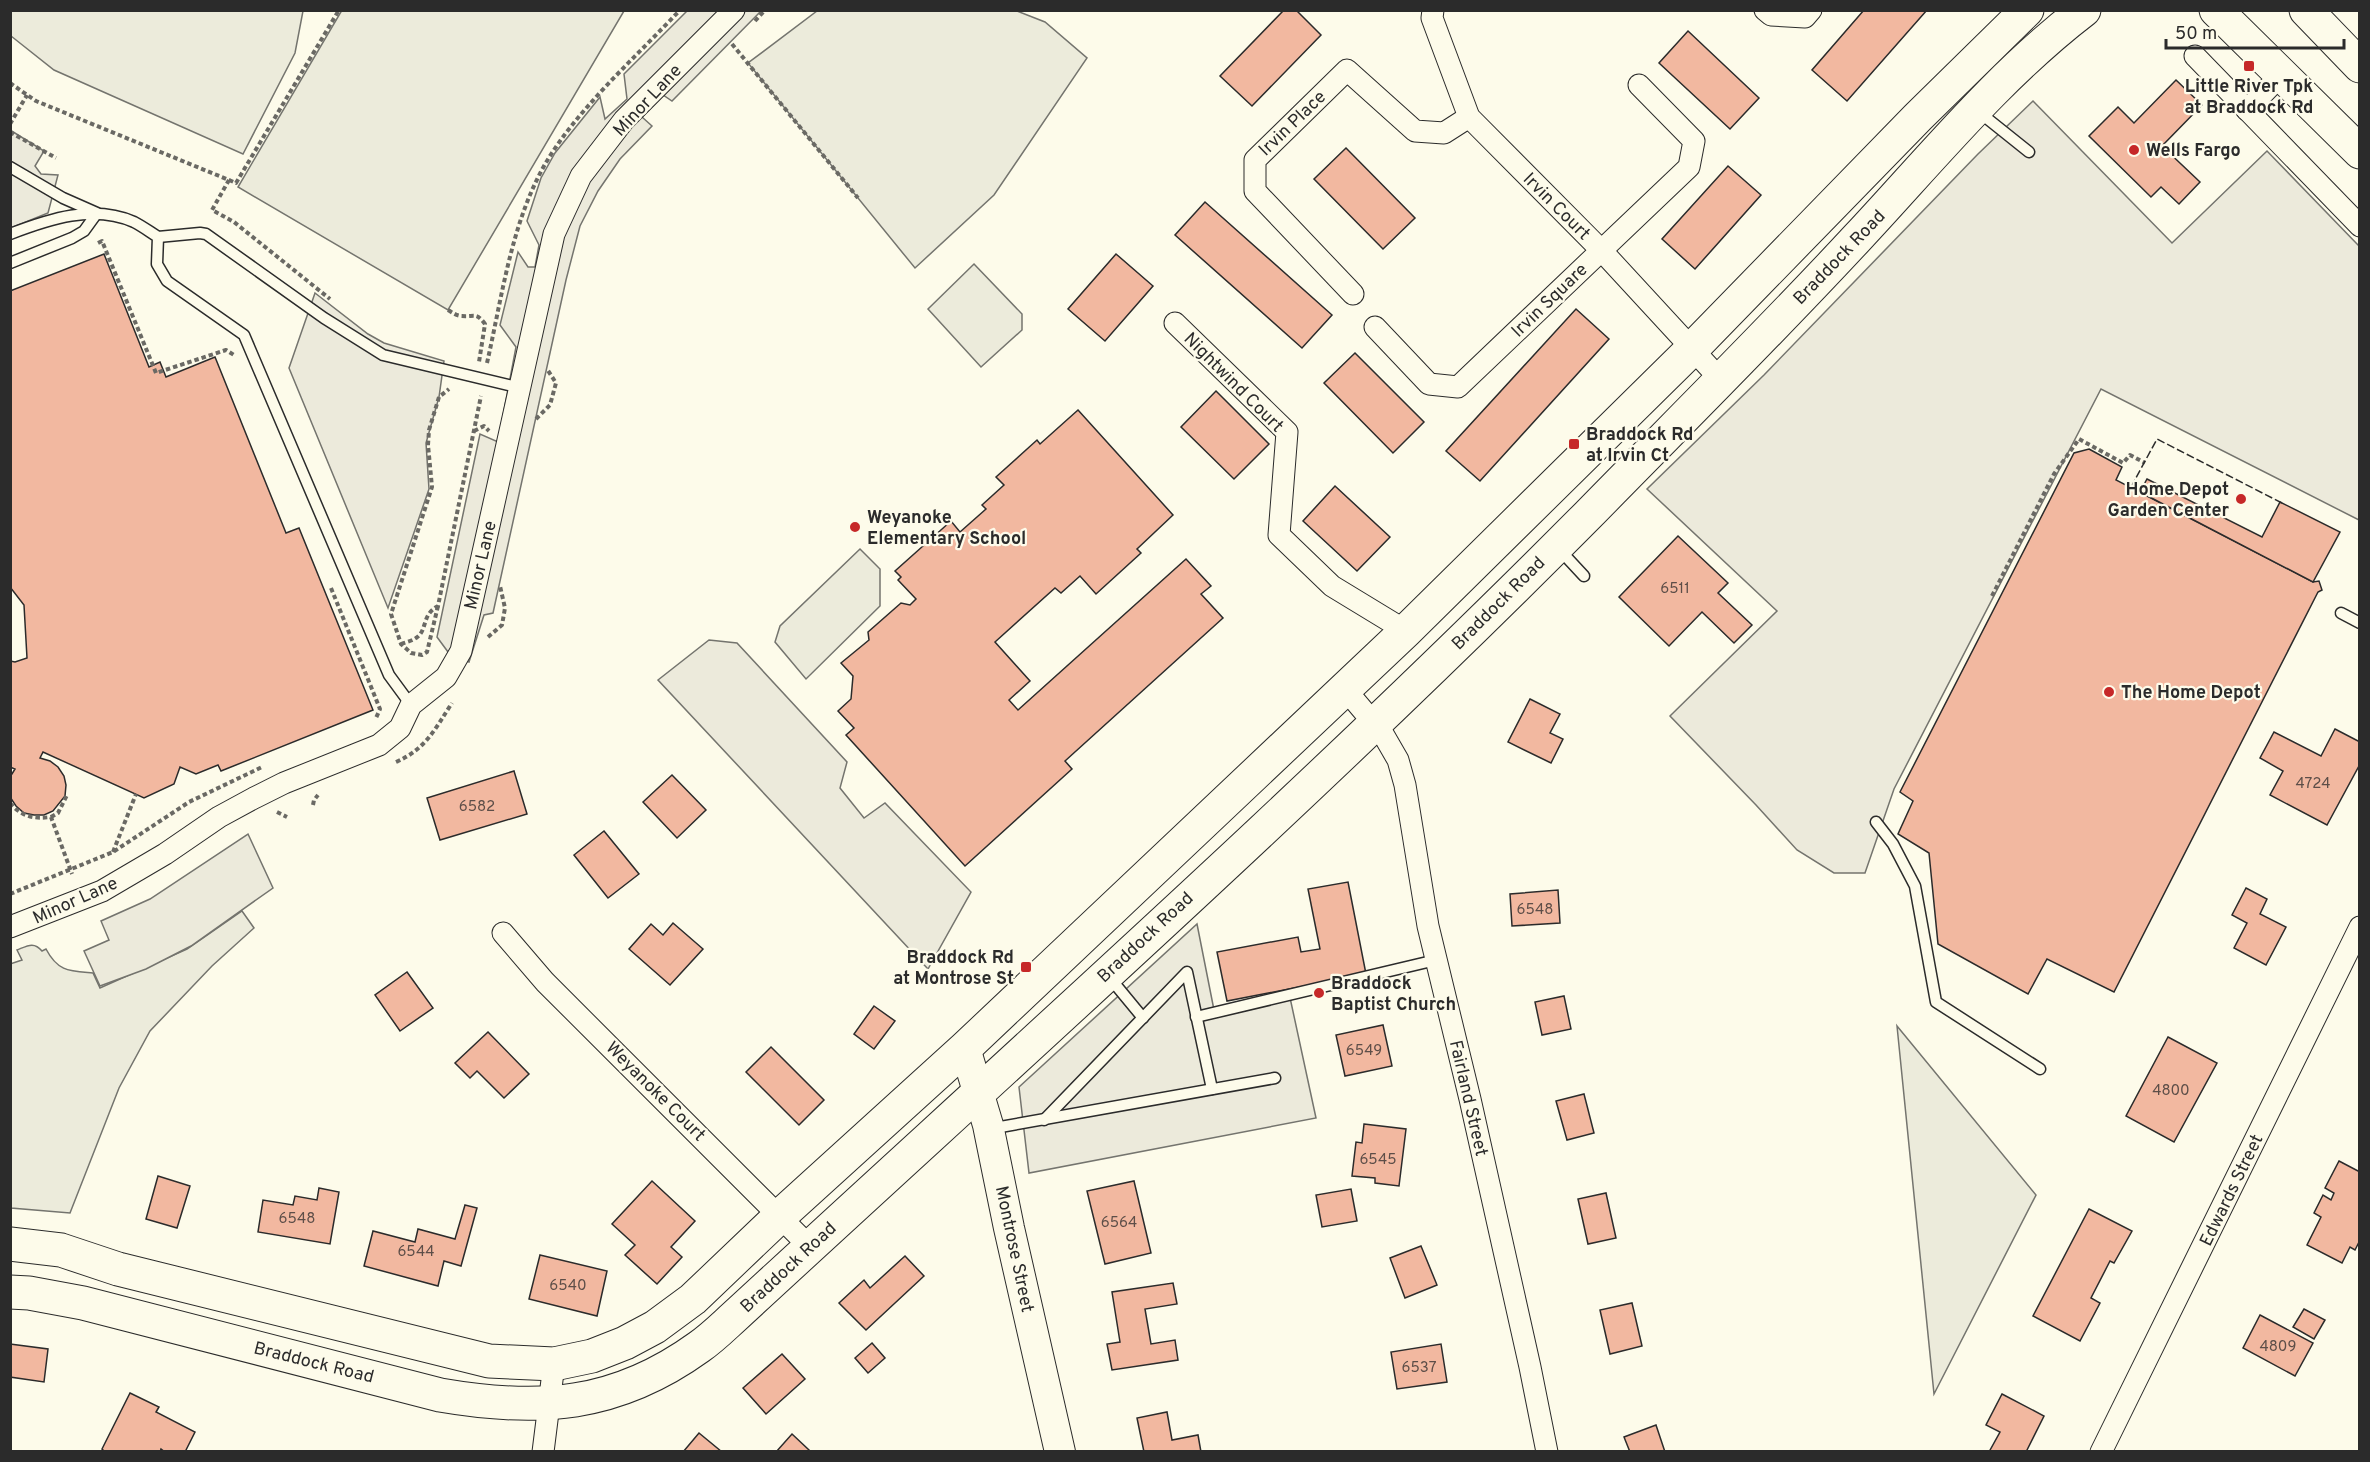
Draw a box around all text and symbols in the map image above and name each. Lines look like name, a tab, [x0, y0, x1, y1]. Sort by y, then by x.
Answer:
scale bar	[2166, 12, 2344, 50]
text: 50 m	[2175, 23, 2217, 46]
marker: Little River Tpk at Braddock Rd	[2242, 59, 2256, 73]
street label: Minor Lane	[609, 60, 687, 142]
place label: Little River Tpk at Braddock Rd	[2185, 76, 2313, 120]
street label: Irvin Place	[1254, 86, 1332, 162]
place label: Wells Fargo	[2146, 140, 2241, 163]
marker: Wells Fargo	[2127, 143, 2141, 157]
street label: Irvin Court	[1517, 168, 1595, 246]
street label: Braddock Road	[1789, 206, 1891, 310]
street label: Irvin Square	[1507, 259, 1593, 343]
street label: Nightwind Court	[1178, 328, 1288, 438]
place label: Braddock Rd at Irvin Ct	[1586, 424, 1693, 468]
marker: Braddock Rd at Irvin Ct	[1567, 437, 1581, 451]
place label: Home Depot Garden Center	[2107, 479, 2229, 523]
marker: Home Depot Garden Center	[2234, 492, 2248, 506]
place label: Weyanoke Elementary School	[867, 507, 1026, 551]
street label: Minor Lane	[460, 519, 503, 612]
marker: Weyanoke Elementary School	[848, 520, 862, 534]
street label: Braddock Road	[1447, 552, 1551, 656]
house number: 6511	[1660, 580, 1690, 599]
place label: The Home Depot	[2121, 682, 2261, 705]
marker: The Home Depot	[2102, 685, 2116, 699]
house number: 4724	[2295, 775, 2331, 794]
house number: 6582	[459, 798, 495, 817]
street label: Minor Lane	[30, 872, 122, 930]
street label: Braddock Road	[1093, 888, 1199, 989]
house number: 6548	[1516, 901, 1554, 920]
place label: Braddock Rd at Montrose St	[893, 947, 1014, 991]
marker: Braddock Rd at Montrose St	[1019, 960, 1033, 974]
place label: Braddock Baptist Church	[1331, 973, 1456, 1017]
marker: Braddock Baptist Church	[1312, 986, 1326, 1000]
street label: Weyanoke Court	[600, 1037, 710, 1147]
street label: Fairland Street	[1443, 1038, 1492, 1159]
house number: 6549	[1346, 1042, 1382, 1061]
house number: 4800	[2152, 1082, 2190, 1101]
street label: Edwards Street	[2195, 1131, 2269, 1250]
house number: 6545	[1359, 1151, 1397, 1170]
street label: Montrose Street	[989, 1184, 1038, 1315]
house number: 6548	[278, 1210, 316, 1229]
house number: 6564	[1101, 1214, 1137, 1233]
street label: Braddock Road	[736, 1218, 842, 1319]
house number: 6544	[397, 1243, 435, 1262]
house number: 6540	[549, 1277, 587, 1296]
street label: Braddock Road	[251, 1337, 376, 1390]
house number: 4809	[2260, 1338, 2296, 1357]
house number: 6537	[1402, 1359, 1437, 1378]

